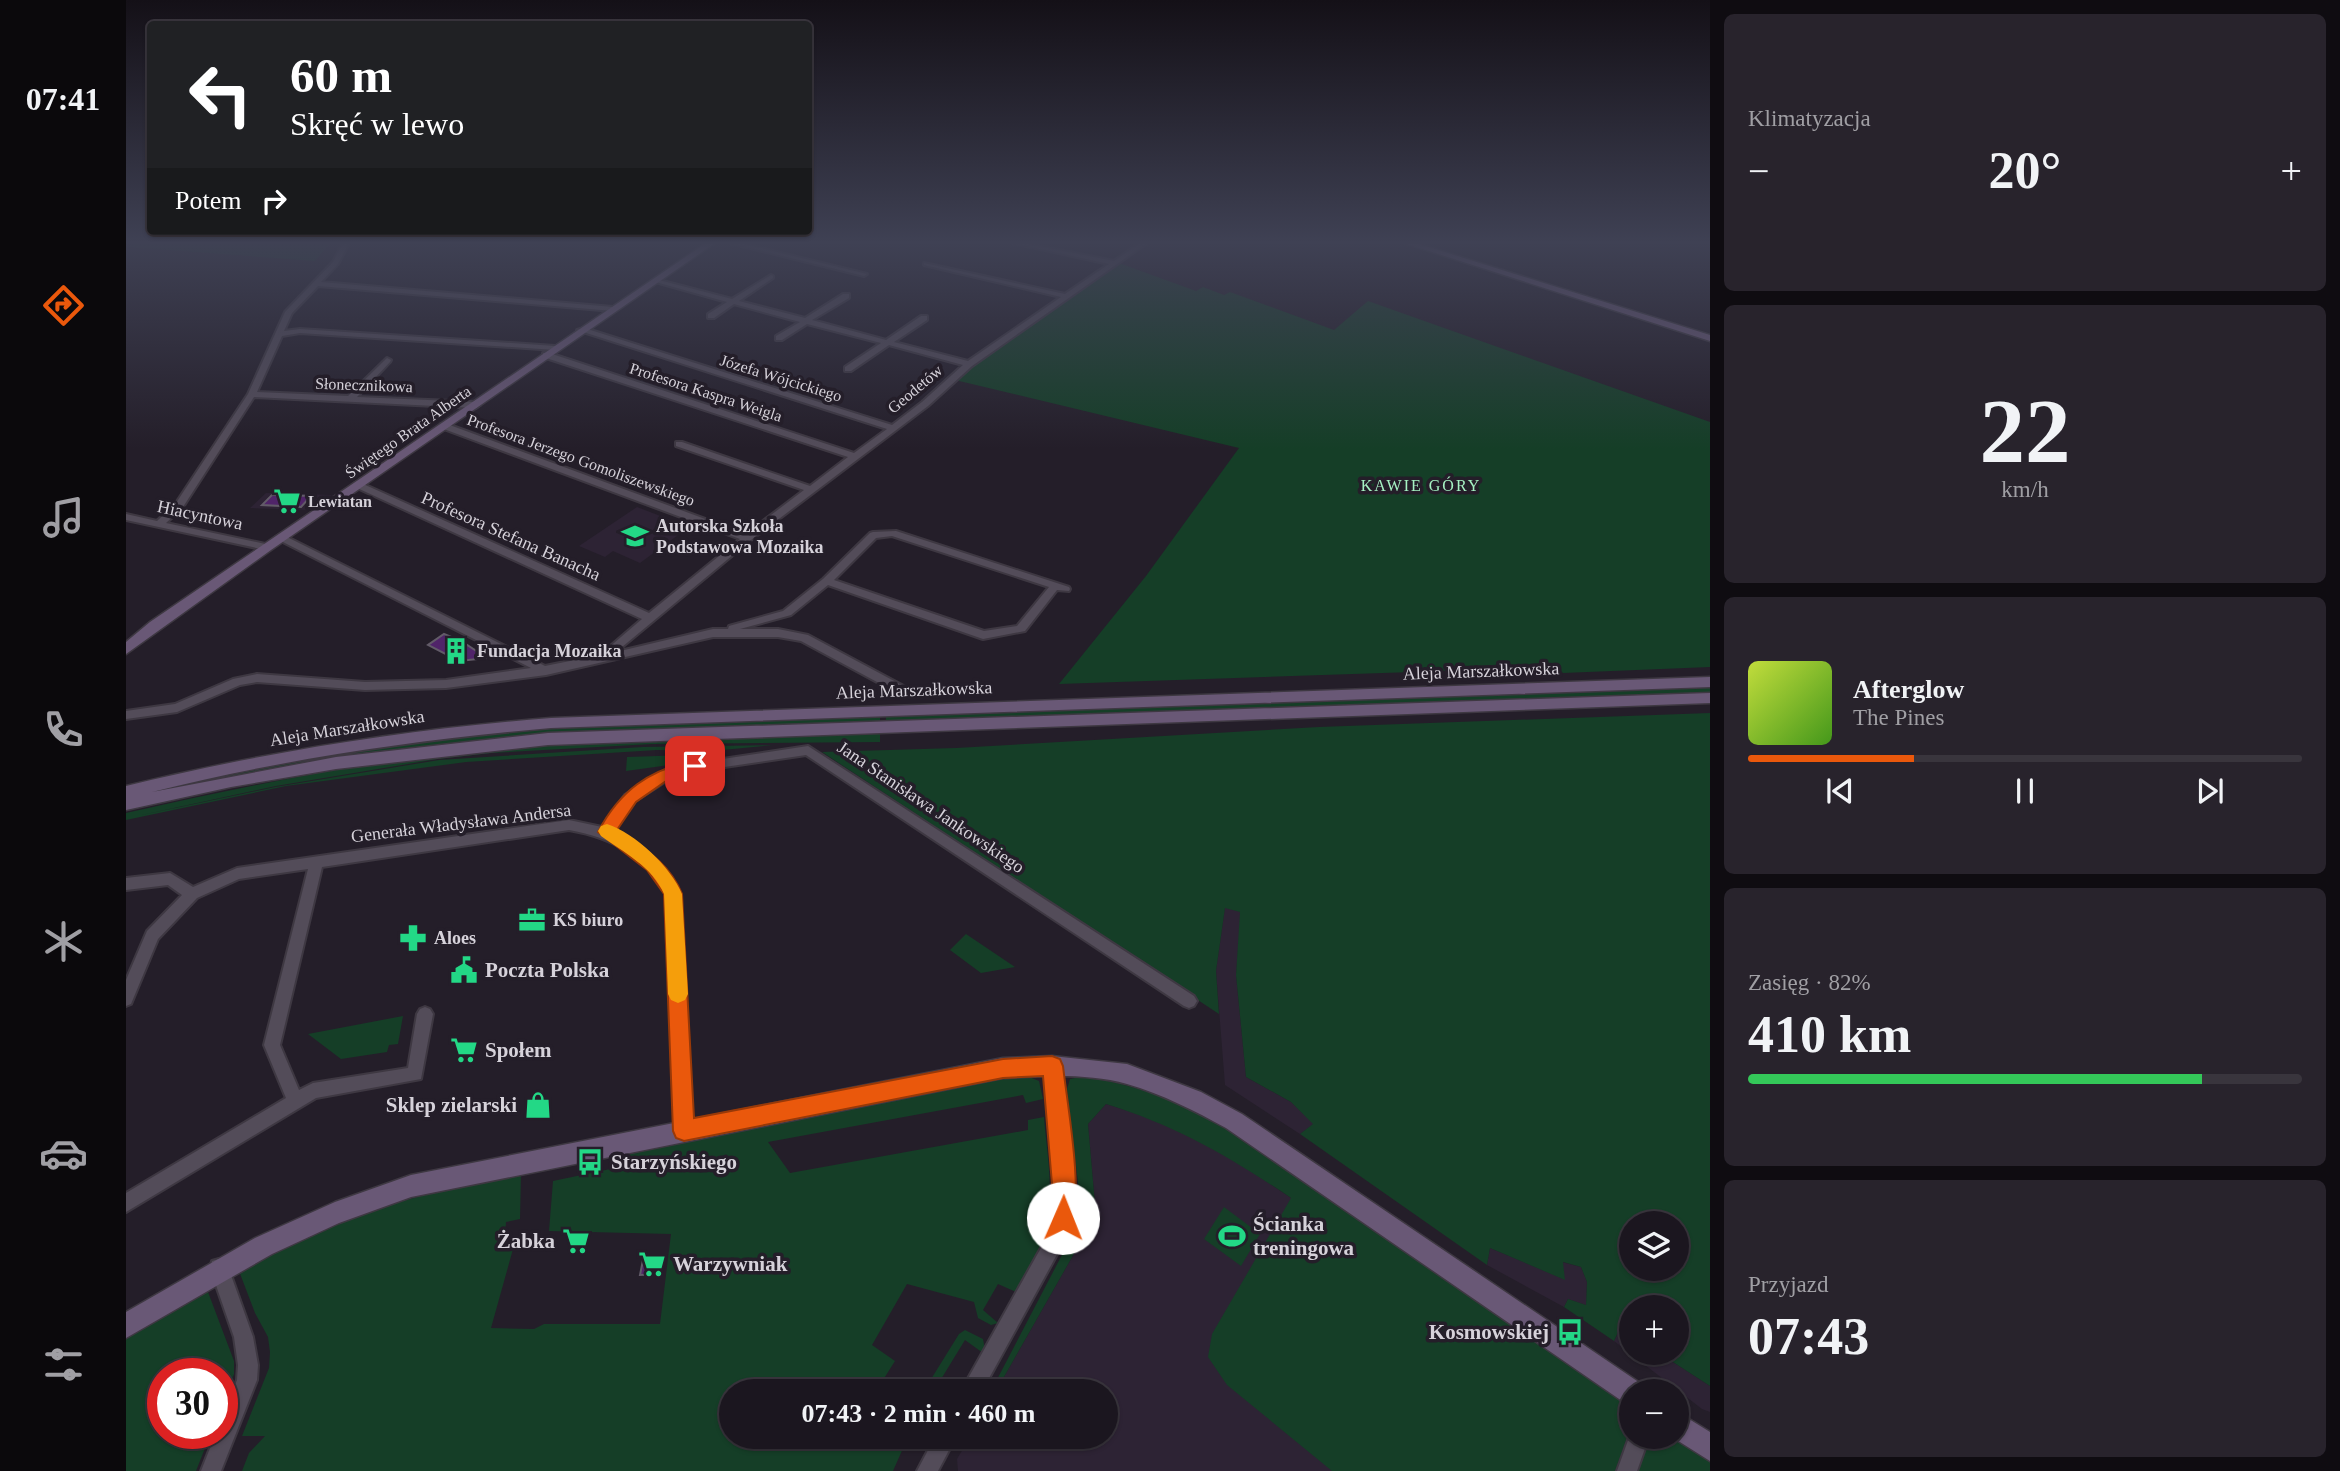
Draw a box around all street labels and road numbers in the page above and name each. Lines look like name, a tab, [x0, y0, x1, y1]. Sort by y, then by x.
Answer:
street label: Józefa Wójcickiego	[718, 351, 844, 406]
street label: Profesora Kaspra Weigla	[627, 359, 784, 426]
street label: Geodetów	[884, 361, 946, 417]
street label: Słonecznikowa	[315, 375, 413, 395]
street label: Świętego Brata Alberta	[341, 381, 475, 483]
street label: Profesora Jerzego Gomoliszewskiego	[465, 411, 697, 510]
street label: Profesora Stefana Banacha	[418, 487, 604, 585]
street label: Hiacyntowa	[155, 496, 245, 534]
street label: Aleja Marszałkowska	[1402, 658, 1560, 684]
street label: Aleja Marszałkowska	[835, 677, 993, 703]
street label: Aleja Marszałkowska	[268, 706, 426, 750]
street label: Jana Stanisława Jankowskiego	[834, 737, 1028, 877]
street label: Generała Władysława Andersa	[350, 800, 572, 846]

